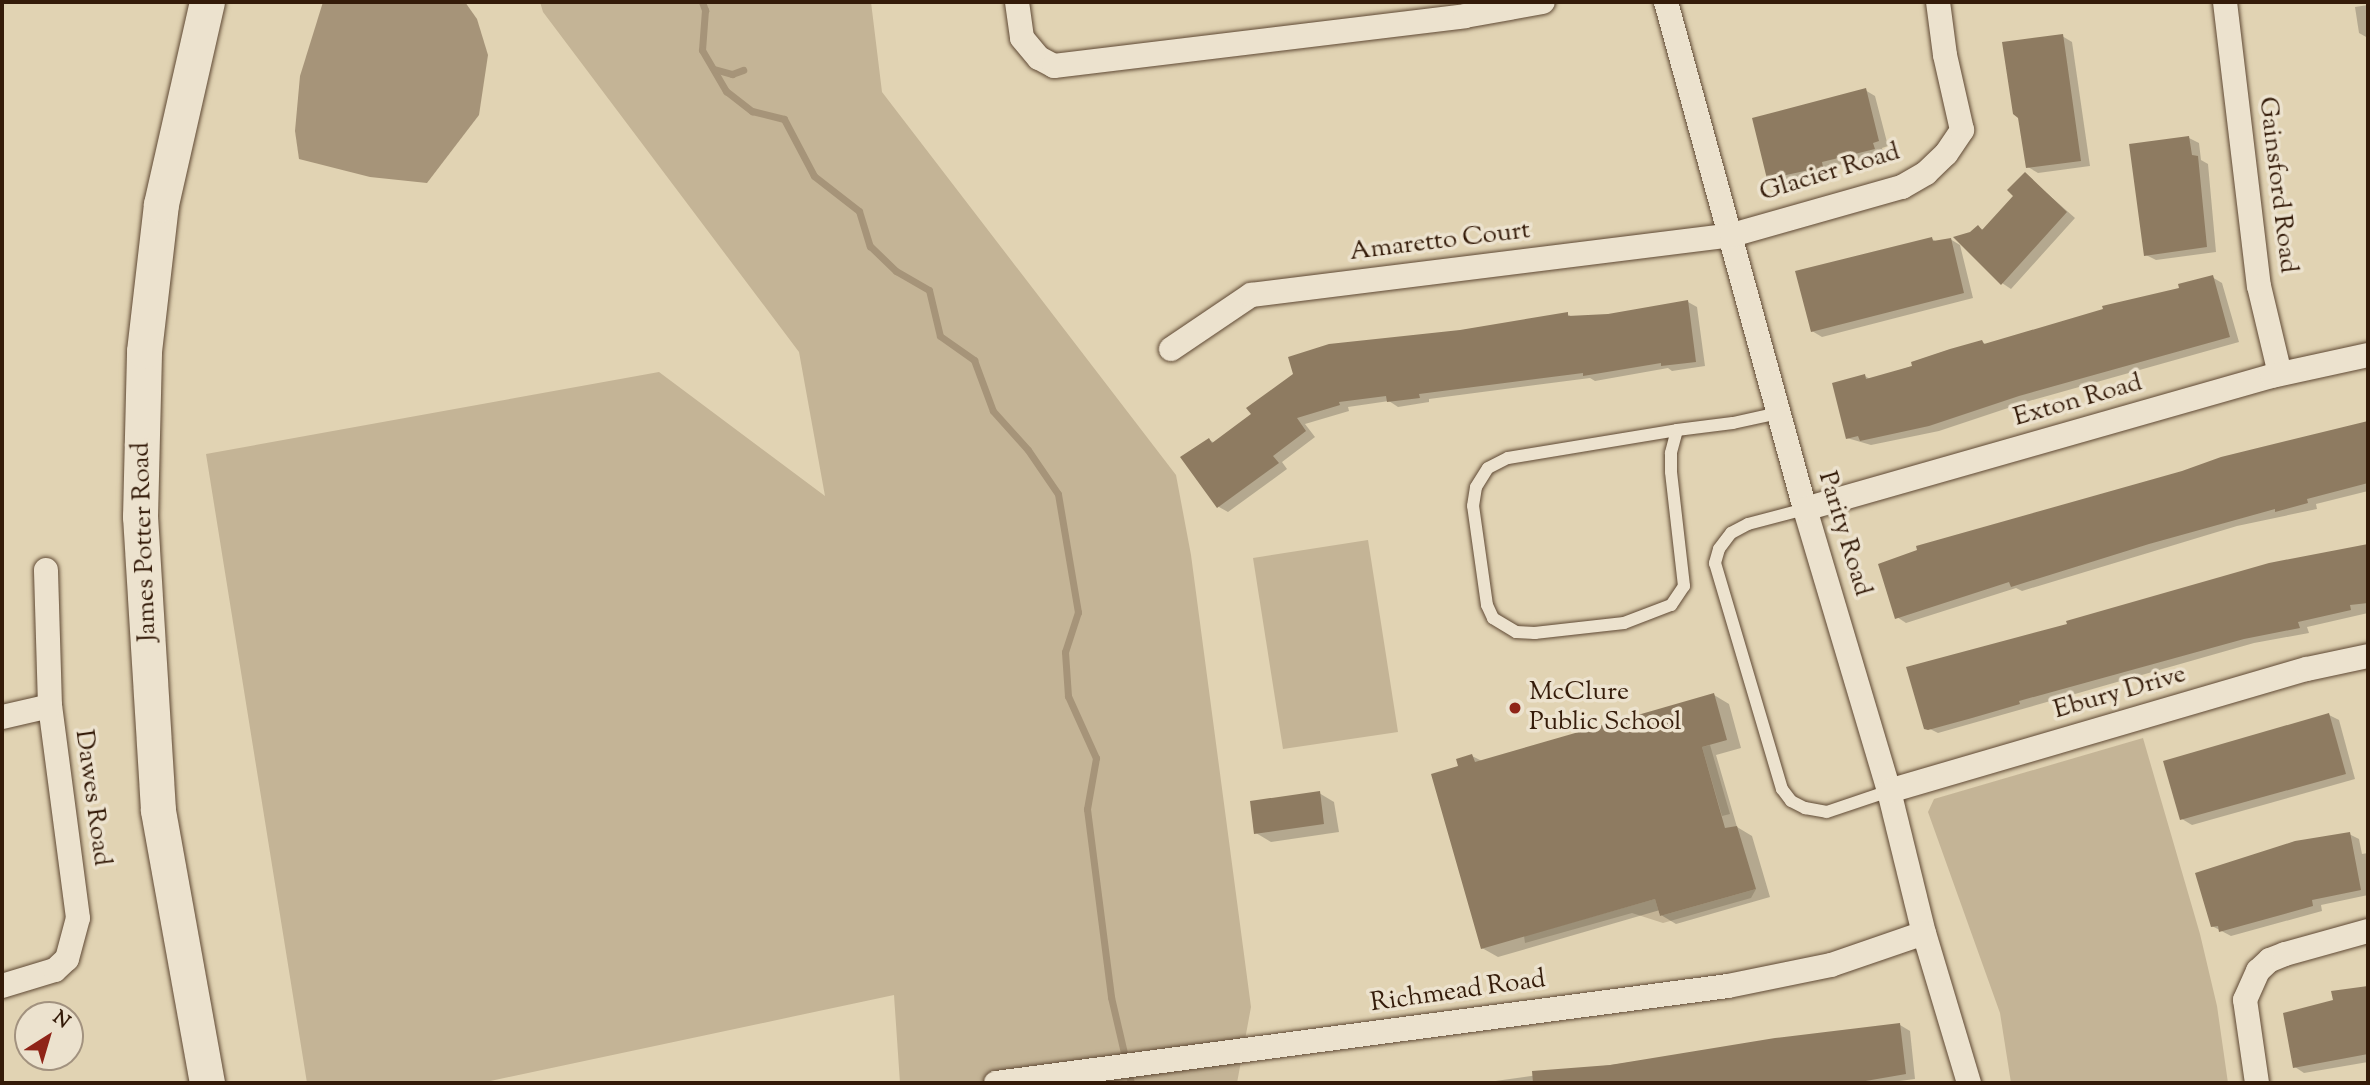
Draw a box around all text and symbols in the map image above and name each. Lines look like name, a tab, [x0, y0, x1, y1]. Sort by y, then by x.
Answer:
street label: Gainsford Road	[2251, 95, 2303, 275]
street label: Glacier Road	[1756, 137, 1904, 209]
street label: Amaretto Court	[1348, 215, 1532, 269]
street label: Exton Road	[2010, 368, 2146, 434]
street label: James Potter Road	[126, 442, 164, 642]
street label: Parity Road	[1810, 468, 1878, 600]
street label: Ebury Drive	[2050, 659, 2190, 727]
place label: McClure Public School	[1529, 677, 1682, 738]
marker: McClure Public School	[1507, 700, 1523, 716]
street label: Dawes Road	[67, 728, 117, 868]
street label: Richmead Road	[1368, 964, 1548, 1020]
north arrow	[14, 1001, 84, 1071]
text: N	[47, 1005, 75, 1036]

